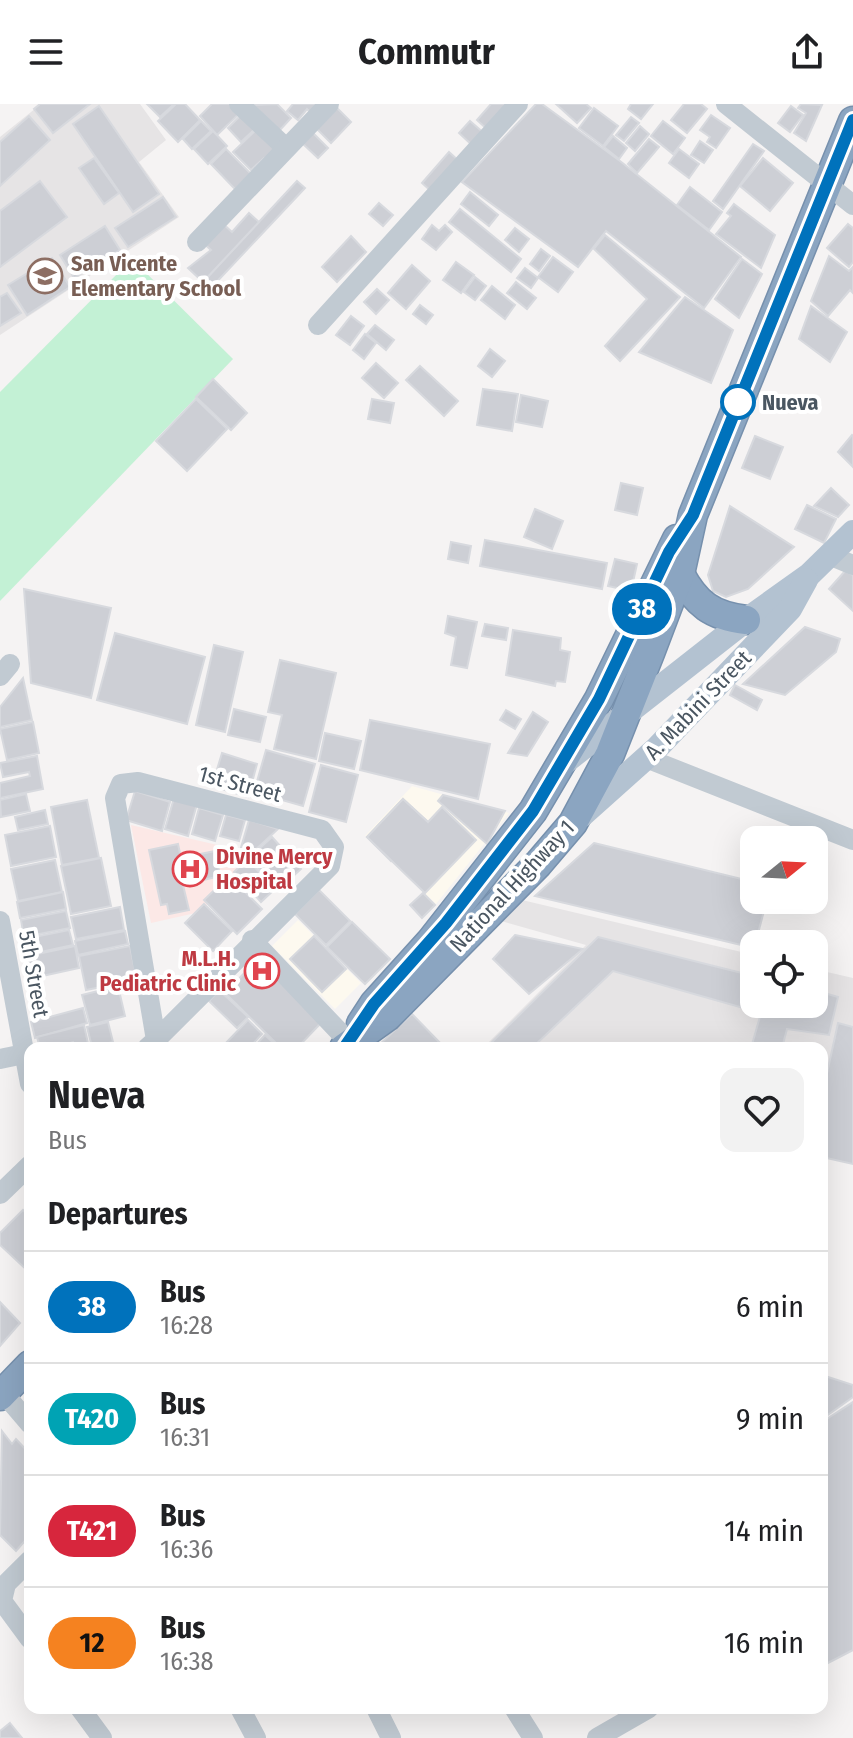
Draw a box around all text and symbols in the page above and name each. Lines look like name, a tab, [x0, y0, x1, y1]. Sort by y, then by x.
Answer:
icon: menu	[24, 30, 68, 74]
text: Commutr	[358, 30, 495, 74]
icon: share	[785, 30, 829, 74]
place label: San Vicente Elementary School	[71, 250, 242, 302]
school or university icon: San Vicente Elementary School	[26, 257, 64, 295]
marker: Nueva	[721, 385, 755, 419]
place label: Nueva	[762, 389, 818, 416]
line badge: 38	[606, 583, 678, 635]
text: 38	[628, 592, 656, 625]
street label: A. Mabini Street	[639, 644, 757, 765]
street label: 1st Street	[196, 760, 285, 808]
street label: National Highway 1	[444, 814, 580, 958]
north arrow	[740, 826, 828, 914]
map controls	[740, 826, 828, 1018]
place label: Divine Mercy Hospital	[216, 843, 333, 895]
hospital icon: Divine Mercy Hospital	[171, 850, 209, 888]
street label: 5th Street	[13, 928, 55, 1020]
button: locate	[740, 930, 828, 1018]
place label: M.L.H. Pediatric Clinic	[99, 945, 236, 997]
hospital icon: M.L.H. Pediatric Clinic	[243, 952, 281, 990]
button: heart	[720, 1068, 804, 1152]
text: Nueva	[48, 1072, 145, 1118]
text: Bus	[48, 1125, 87, 1156]
text: Departures	[48, 1196, 188, 1232]
text: Bus	[160, 1274, 205, 1310]
text: 6 min	[736, 1289, 804, 1325]
text: 38	[78, 1290, 106, 1323]
text: 16:28	[160, 1310, 213, 1341]
text: Bus	[160, 1386, 205, 1422]
text: 9 min	[736, 1401, 804, 1437]
text: T420	[65, 1402, 119, 1435]
text: 16:31	[160, 1422, 210, 1453]
text: Bus	[160, 1498, 205, 1534]
text: 14 min	[724, 1513, 804, 1549]
text: T421	[67, 1514, 117, 1547]
text: 16:36	[160, 1534, 213, 1565]
text: Bus	[160, 1610, 205, 1646]
text: 16 min	[724, 1625, 804, 1661]
text: 12	[80, 1626, 104, 1659]
text: 16:38	[160, 1646, 214, 1677]

